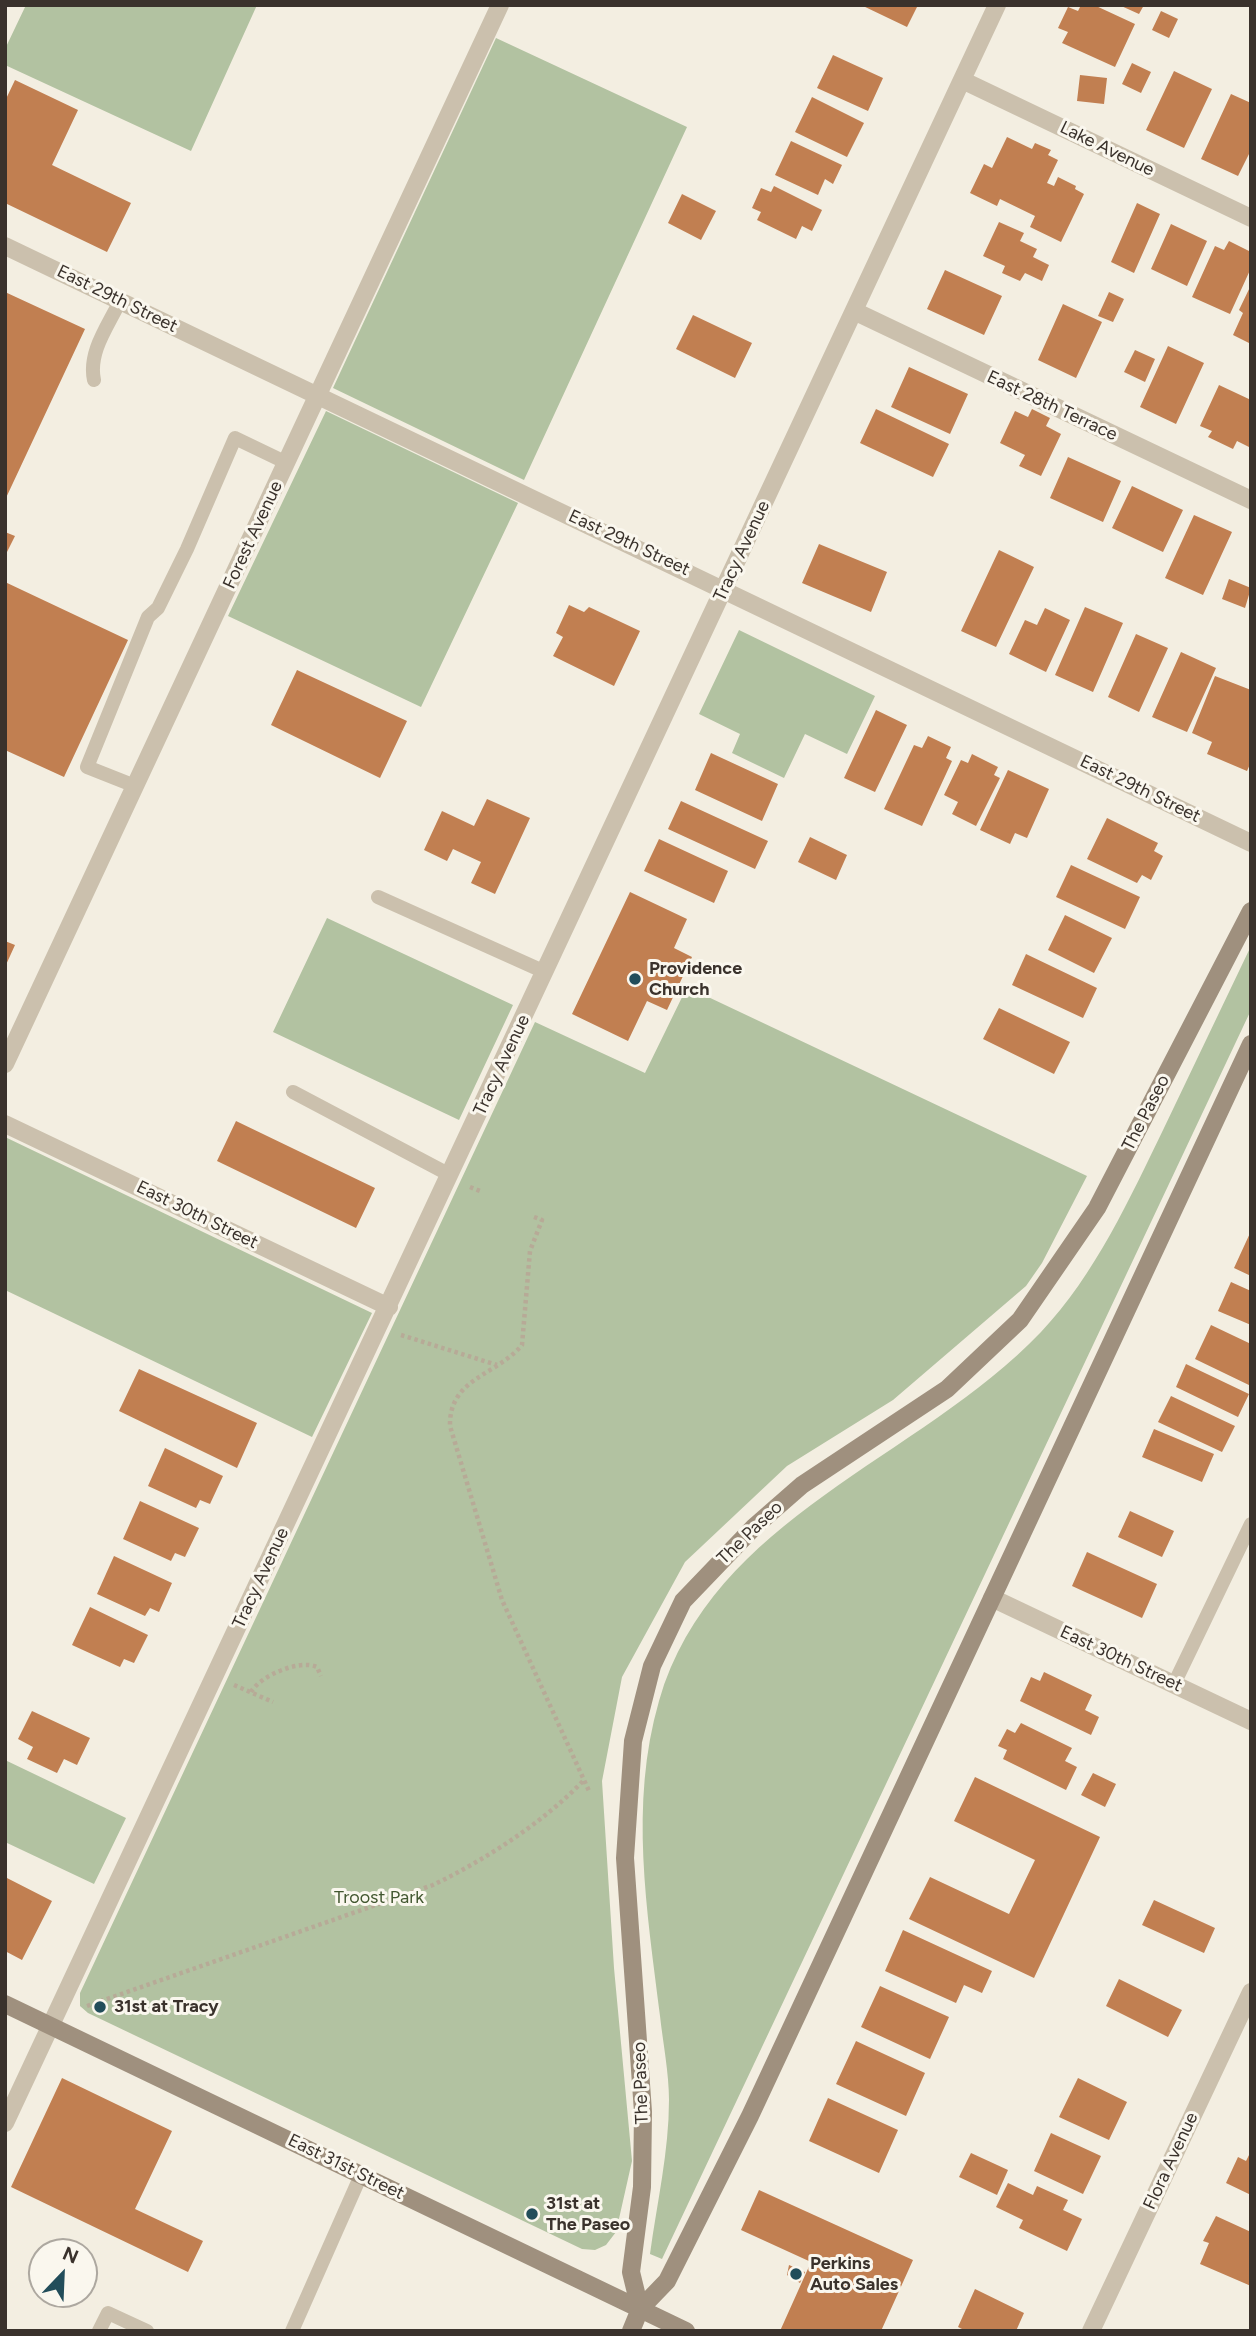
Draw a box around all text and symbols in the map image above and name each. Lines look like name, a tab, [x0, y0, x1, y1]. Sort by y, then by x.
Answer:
street label: Lake Avenue	[1056, 117, 1158, 181]
street label: East 29th Street	[53, 260, 181, 338]
street label: East 28th Terrace	[983, 366, 1121, 446]
street label: Forest Avenue	[219, 478, 287, 592]
street label: Tracy Avenue	[709, 497, 775, 605]
street label: East 29th Street	[565, 505, 693, 581]
street label: East 29th Street	[1076, 750, 1204, 828]
place label: Providence Church	[649, 958, 742, 1000]
marker: Providence Church	[627, 971, 643, 987]
street label: Tracy Avenue	[469, 1011, 535, 1119]
street label: The Paseo	[1118, 1071, 1174, 1155]
street label: East 30th Street	[133, 1176, 261, 1254]
street label: The Paseo	[713, 1497, 787, 1569]
street label: Tracy Avenue	[228, 1524, 294, 1632]
street label: East 30th Street	[1056, 1621, 1186, 1697]
park label: Troost Park	[334, 1887, 424, 1909]
place label: 31st at Tracy	[114, 1996, 219, 2018]
marker: 31st at Tracy	[92, 1999, 108, 2015]
street label: The Paseo	[629, 2041, 653, 2125]
street label: Flora Avenue	[1139, 2109, 1203, 2213]
street label: East 31st Street	[284, 2130, 408, 2204]
place label: 31st at The Paseo	[546, 2193, 630, 2236]
marker: 31st at The Paseo	[524, 2206, 540, 2222]
north arrow	[28, 2238, 98, 2308]
text: N	[59, 2242, 82, 2269]
place label: Perkins Auto Sales	[810, 2253, 898, 2296]
marker: Perkins Auto Sales	[788, 2266, 804, 2282]

